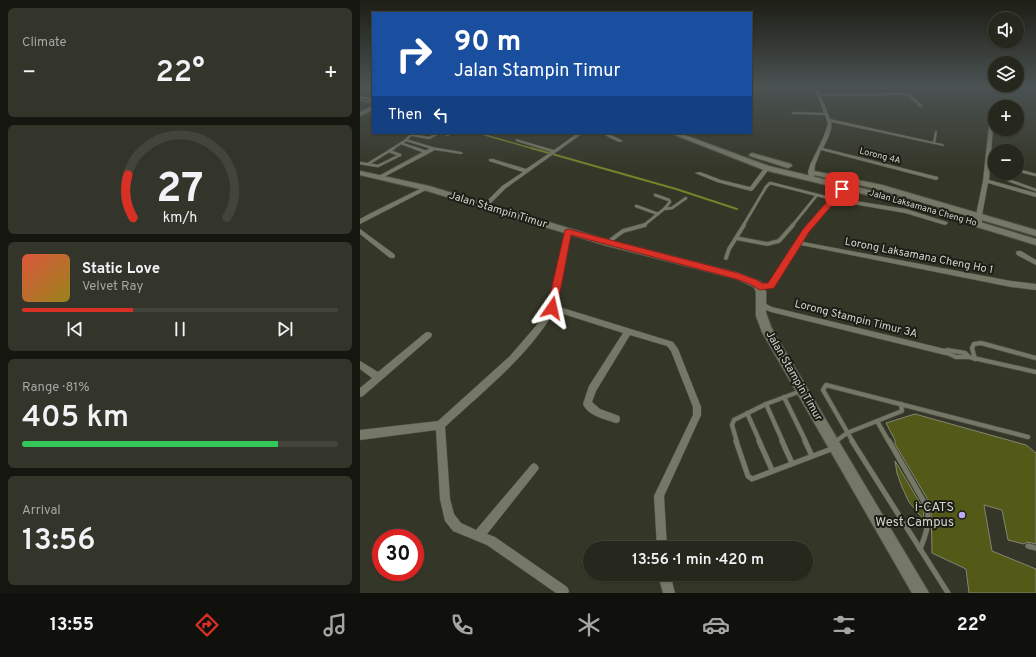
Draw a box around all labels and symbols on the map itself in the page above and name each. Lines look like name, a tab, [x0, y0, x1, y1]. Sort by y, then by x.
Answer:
street label: Lorong 4A	[858, 146, 902, 166]
pin	[825, 172, 859, 206]
street label: Jalan Laksamana Cheng Ho	[868, 187, 978, 229]
street label: Jalan Stampin Timur	[447, 188, 549, 232]
street label: Lorong Laksamana Cheng Ho 1	[843, 235, 995, 277]
position arrow	[531, 287, 573, 329]
street label: Lorong Stampin Timur 3A	[793, 297, 919, 341]
street label: Jalan Stampin Timur	[763, 328, 826, 424]
place label: i-CATS West Campus	[875, 500, 954, 531]
marker: i-CATS West Campus	[957, 510, 967, 520]
speed limit sign: 30	[372, 529, 424, 581]

